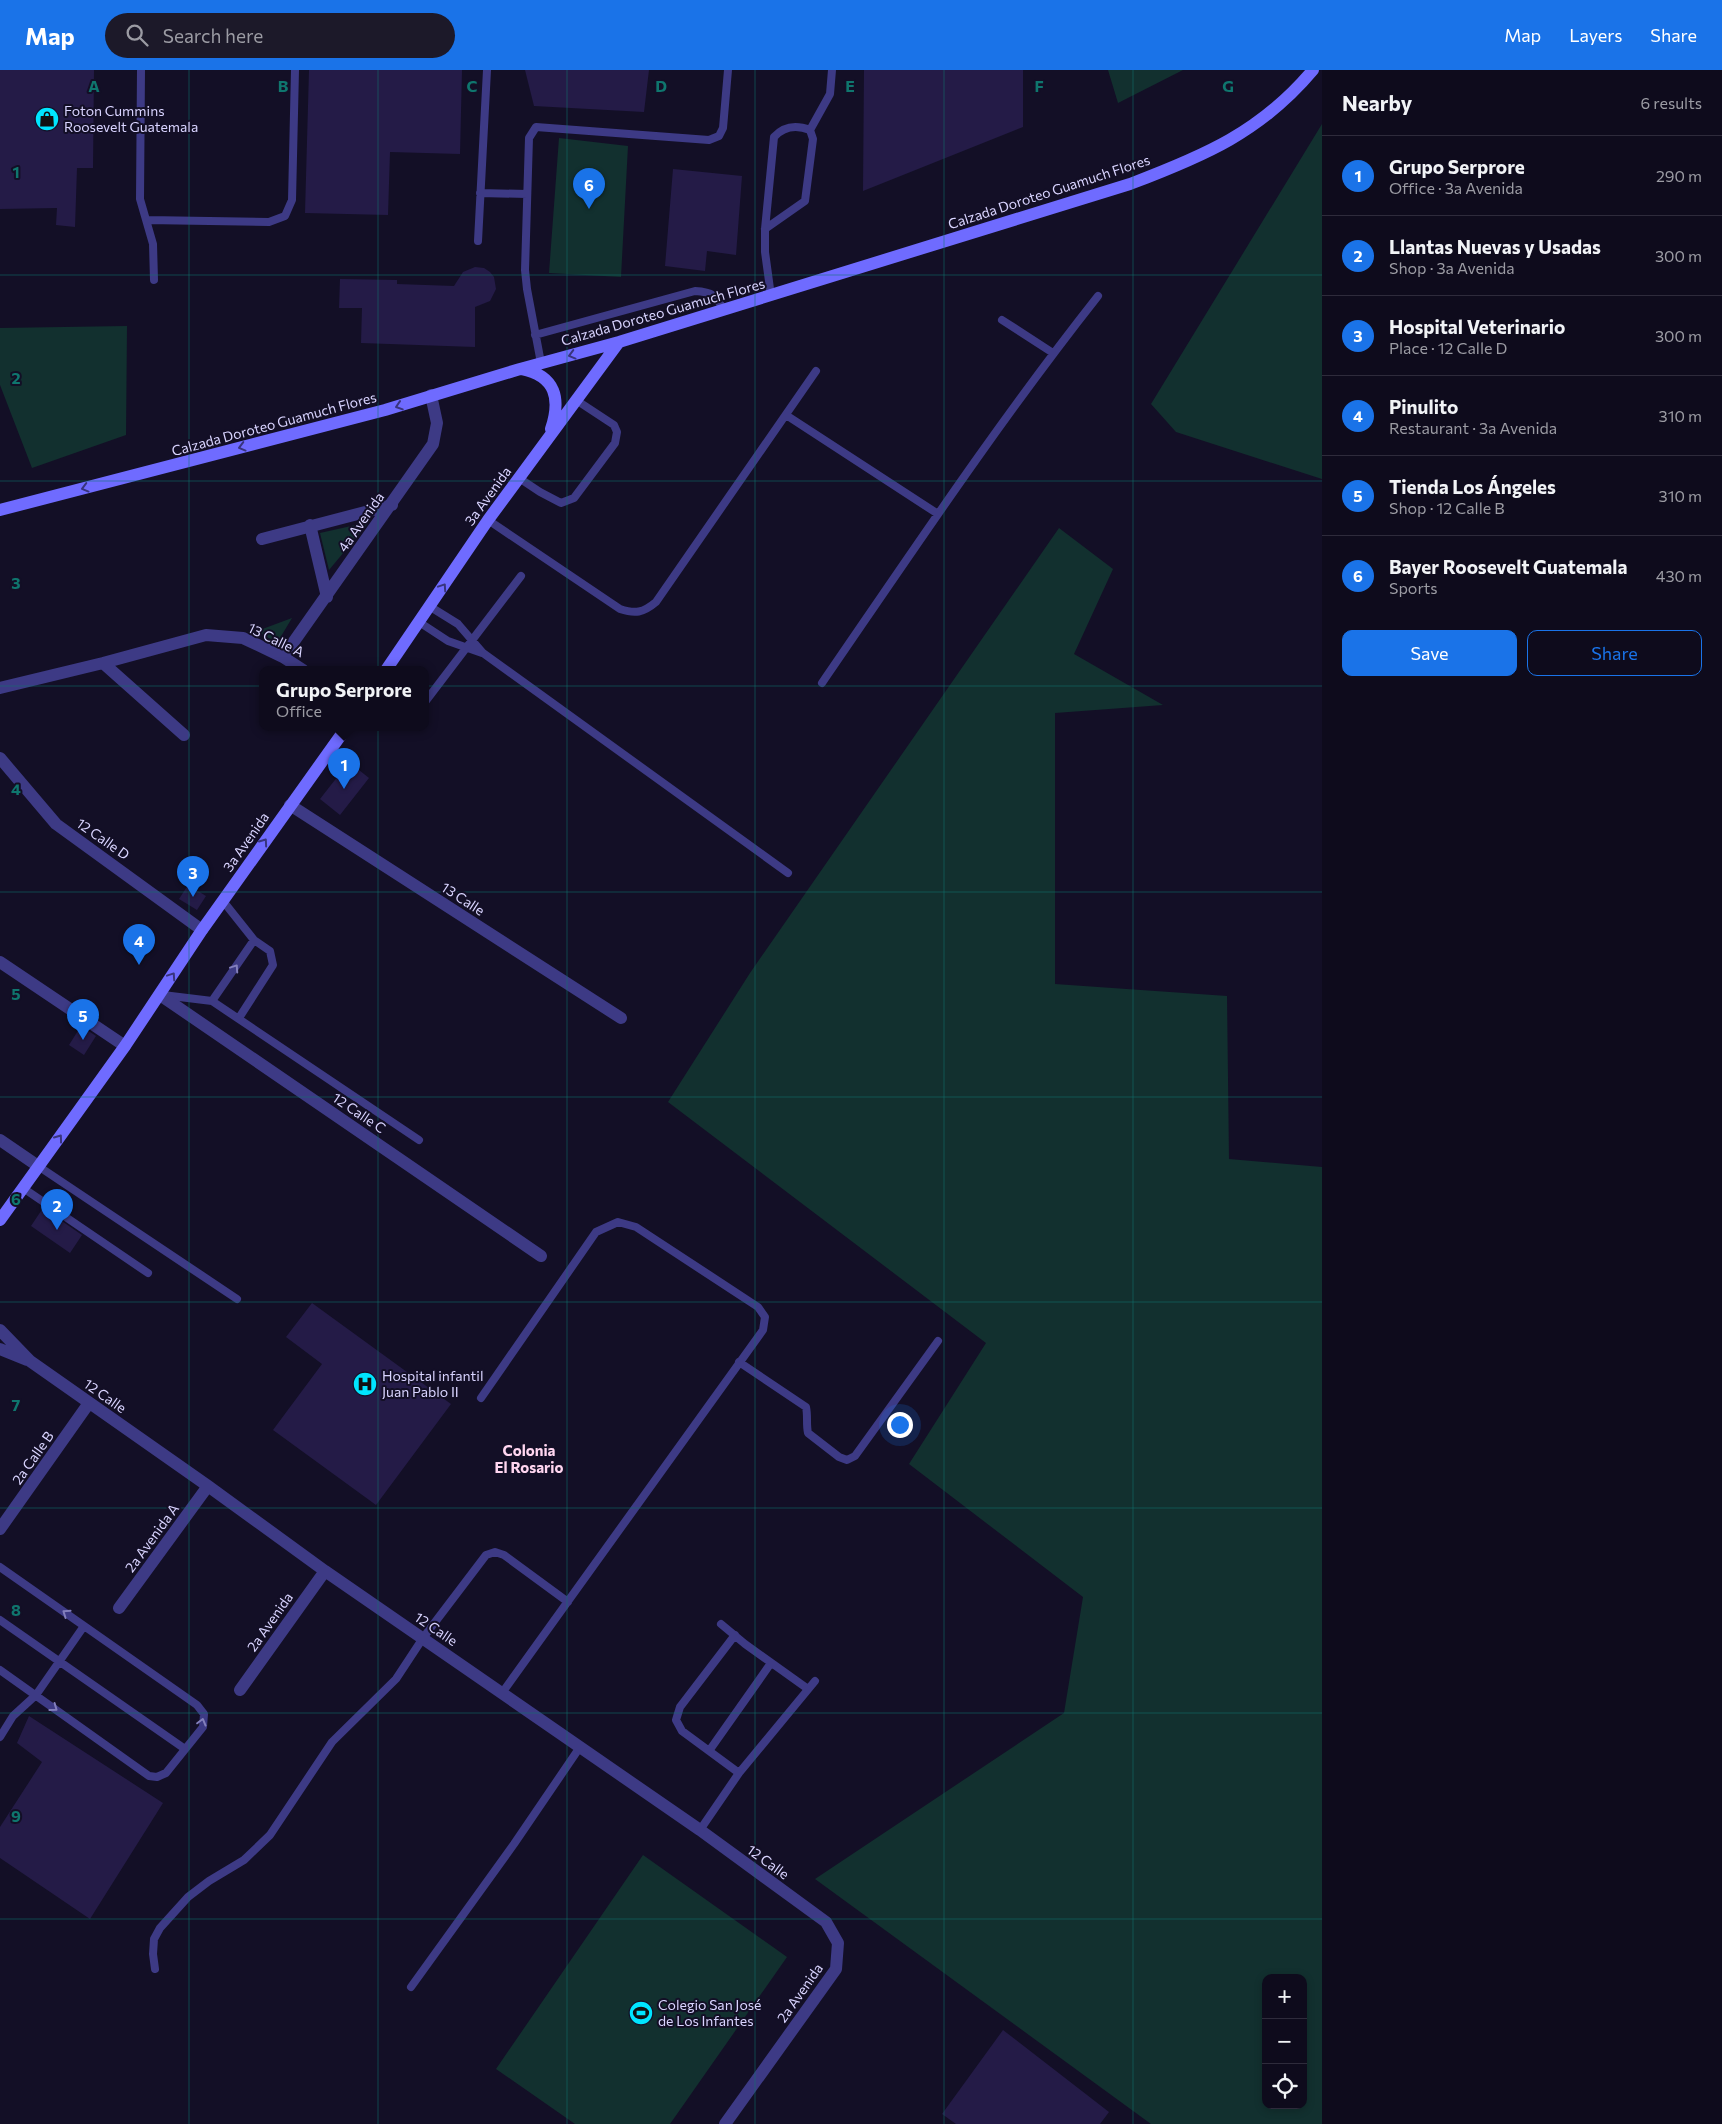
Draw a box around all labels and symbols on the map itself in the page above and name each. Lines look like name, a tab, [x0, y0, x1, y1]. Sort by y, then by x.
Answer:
text: A	[88, 76, 100, 95]
text: B	[278, 76, 289, 95]
text: C	[467, 76, 478, 95]
text: D	[655, 76, 667, 95]
text: E	[845, 76, 855, 95]
text: F	[1034, 76, 1044, 95]
text: G	[1222, 76, 1234, 95]
place label: Foton Cummins Roosevelt Guatemala	[64, 102, 198, 135]
shop icon: Foton Cummins Roosevelt Guatemala	[34, 106, 60, 132]
street label: Calzada Doroteo Guamuch Flores	[946, 151, 1152, 232]
text: 1	[12, 162, 20, 181]
pin: 6	[573, 168, 605, 209]
street label: Calzada Doroteo Guamuch Flores	[559, 274, 767, 349]
one-way arrow	[568, 349, 577, 360]
text: 2	[11, 368, 21, 387]
street label: Calzada Doroteo Guamuch Flores	[170, 388, 378, 459]
one-way arrow	[396, 400, 404, 410]
one-way arrow	[239, 442, 247, 452]
street label: 3a Avenida	[461, 463, 515, 528]
one-way arrow	[81, 482, 90, 493]
street label: 4a Avenida	[334, 489, 387, 555]
text: 3	[11, 573, 21, 592]
one-way arrow	[437, 583, 446, 592]
street label: 13 Calle A	[245, 619, 307, 661]
pin: 1	[328, 748, 360, 789]
text: 4	[11, 779, 21, 798]
street label: 3a Avenida	[219, 809, 272, 875]
street label: 12 Calle D	[73, 814, 133, 863]
one-way arrow	[258, 838, 267, 848]
pin: 3	[177, 856, 209, 897]
street label: 13 Calle	[438, 878, 488, 919]
pin: 4	[123, 924, 155, 965]
one-way arrow	[229, 964, 238, 973]
one-way arrow	[166, 972, 175, 982]
text: 5	[11, 984, 21, 1003]
pin: 5	[67, 999, 99, 1040]
street label: 12 Calle C	[330, 1089, 389, 1136]
one-way arrow	[53, 1135, 61, 1144]
text: 6	[11, 1189, 21, 1208]
pin: 2	[41, 1189, 73, 1230]
place label: Hospital infantil Juan Pablo II	[382, 1367, 484, 1400]
hospital icon: Hospital infantil Juan Pablo II	[352, 1371, 378, 1397]
street label: 12 Calle	[81, 1375, 130, 1416]
text: 7	[12, 1395, 21, 1414]
your location	[887, 1412, 913, 1438]
street label: 2a Calle B	[8, 1428, 57, 1488]
district label: Colonia El Rosario	[495, 1441, 563, 1476]
street label: 2a Avenida A	[121, 1500, 182, 1575]
street label: 2a Avenida	[243, 1589, 296, 1655]
text: 8	[11, 1600, 21, 1619]
street label: 12 Calle	[412, 1608, 461, 1649]
one-way arrow	[63, 1610, 72, 1619]
one-way arrow	[48, 1702, 58, 1711]
one-way arrow	[196, 1718, 207, 1726]
text: 9	[11, 1806, 21, 1825]
street label: 12 Calle	[744, 1841, 793, 1883]
street label: 2a Avenida	[773, 1960, 826, 2026]
place label: Colegio San José de Los Infantes	[658, 1996, 761, 2029]
sports icon: Colegio San José de Los Infantes	[628, 2000, 654, 2026]

